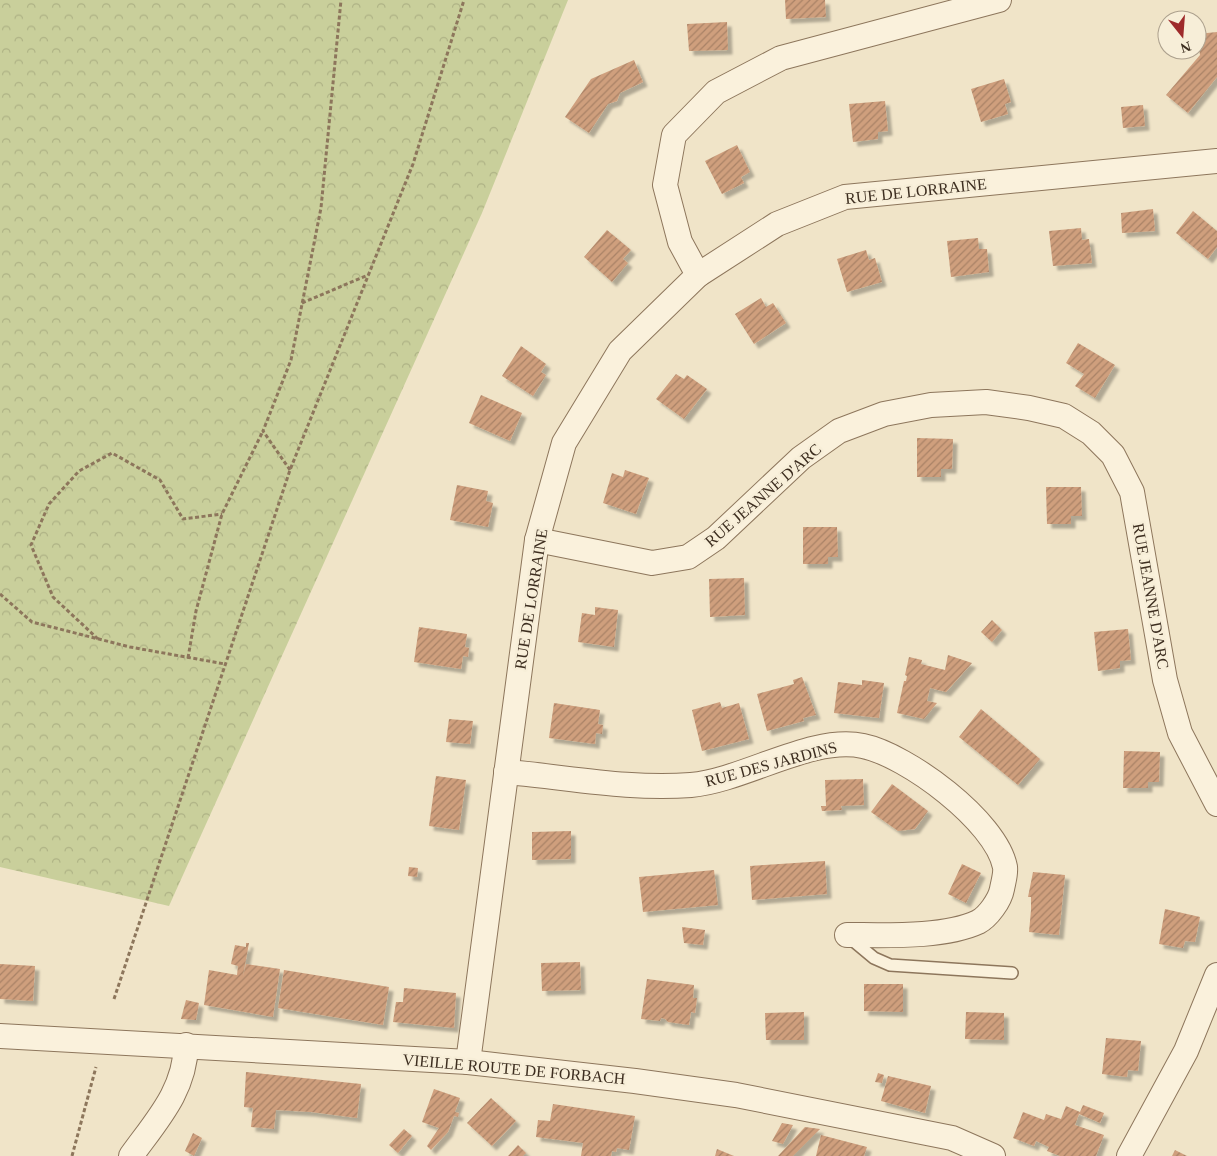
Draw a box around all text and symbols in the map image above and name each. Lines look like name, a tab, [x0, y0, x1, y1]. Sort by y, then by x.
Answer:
north arrow	[1157, 10, 1207, 60]
text: N	[1179, 38, 1193, 56]
street label: RUE DE LORRAINE	[844, 175, 988, 207]
street label: RUE JEANNE D'ARC	[702, 440, 824, 550]
street label: RUE JEANNE D'ARC	[1130, 522, 1172, 670]
street label: RUE DE LORRAINE	[511, 527, 551, 671]
street label: RUE DES JARDINS	[703, 738, 839, 790]
street label: VIEILLE ROUTE DE FORBACH	[402, 1051, 627, 1087]

